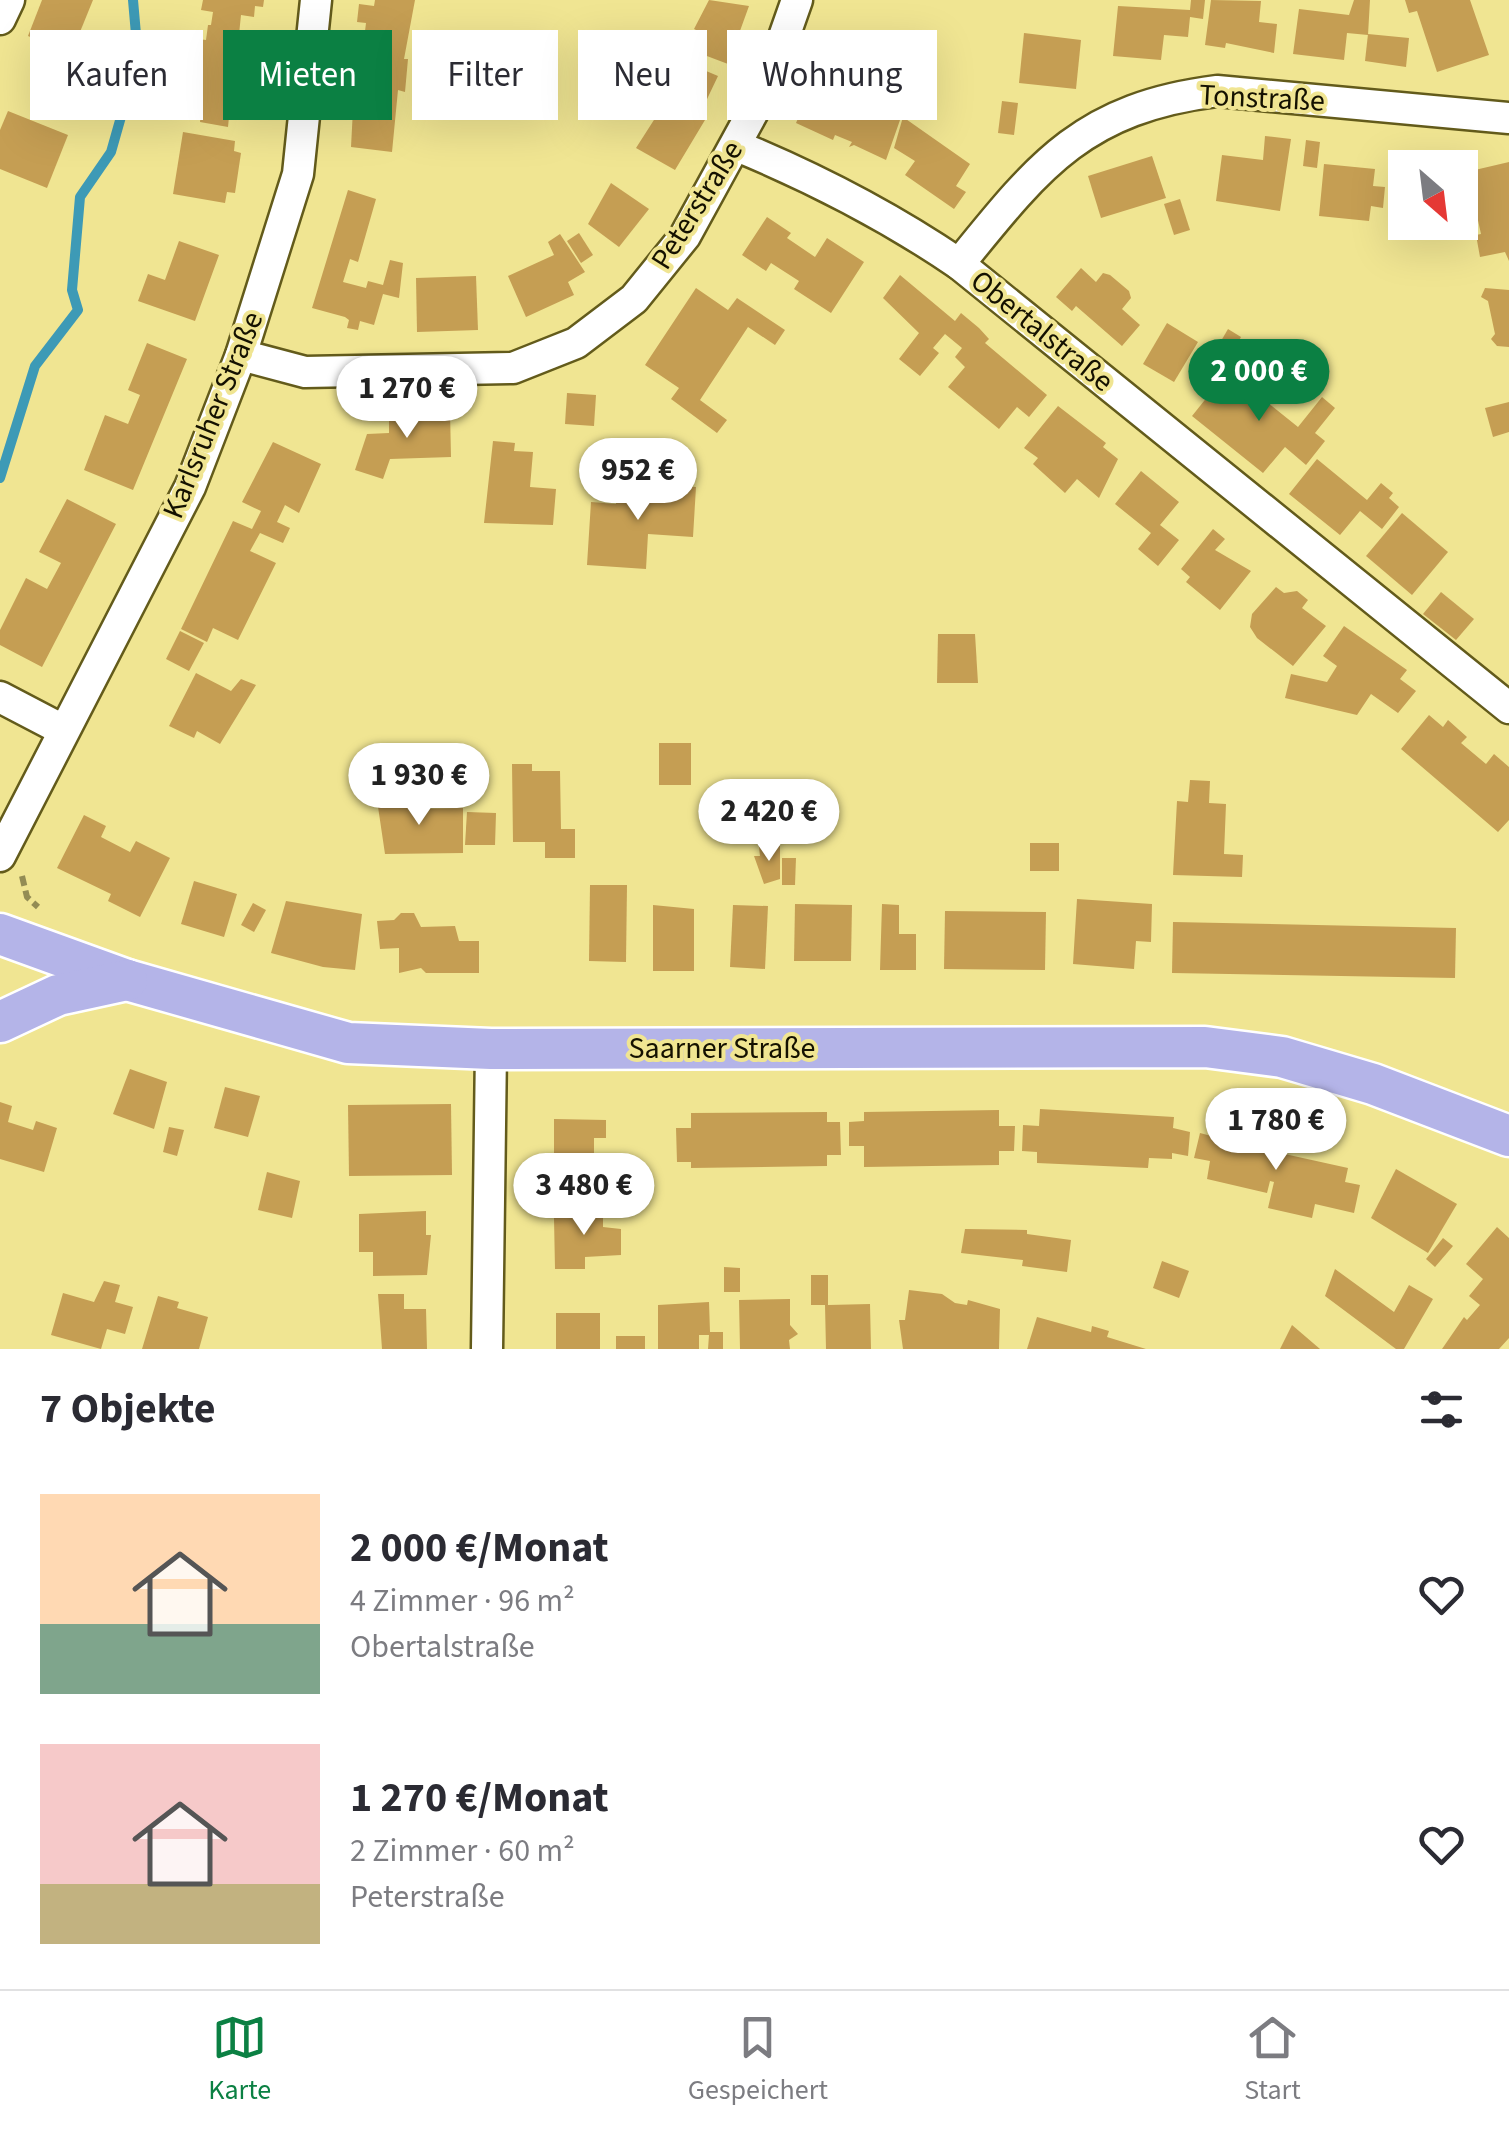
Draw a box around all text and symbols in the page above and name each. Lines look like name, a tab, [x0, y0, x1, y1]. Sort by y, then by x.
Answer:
chip: Kaufen	[30, 30, 203, 120]
chip: Mieten	[223, 30, 392, 120]
chip: Filter	[412, 30, 558, 120]
chip: Neu	[578, 30, 707, 120]
chip: Wohnung	[727, 30, 937, 120]
street label: Tonstraße	[1198, 73, 1326, 123]
street label: Peterstraße	[640, 132, 754, 278]
north arrow	[1388, 150, 1478, 240]
map controls	[1388, 150, 1478, 240]
street label: Obertalstraße	[961, 260, 1123, 402]
street label: Karlsruher Straße	[152, 305, 274, 525]
pin: 2 000 €	[1167, 339, 1351, 424]
text: 2 000 €	[1210, 348, 1308, 394]
pin: 1 270 €	[315, 356, 499, 441]
text: 1 270 €	[358, 365, 456, 411]
pin: 952 €	[568, 438, 708, 523]
text: 952 €	[601, 447, 675, 493]
pin: 1 930 €	[327, 743, 511, 828]
text: 1 930 €	[370, 752, 468, 798]
pin: 2 420 €	[677, 779, 861, 864]
text: 2 420 €	[720, 788, 818, 834]
street label: Saarner Straße	[629, 1027, 815, 1070]
pin: 1 780 €	[1184, 1088, 1368, 1173]
text: 1 780 €	[1227, 1097, 1325, 1143]
pin: 3 480 €	[492, 1153, 676, 1238]
text: 3 480 €	[535, 1162, 633, 1208]
text: 7 Objekte	[40, 1379, 215, 1439]
icon: filters	[1414, 1382, 1469, 1437]
text: 2 000 €/Monat	[350, 1518, 609, 1578]
icon: home	[120, 1534, 240, 1654]
icon: heart	[1414, 1567, 1469, 1622]
text: 4 Zimmer · 96 m²	[350, 1578, 575, 1624]
text: Obertalstraße	[350, 1624, 535, 1670]
text: 1 270 €/Monat	[350, 1768, 609, 1828]
icon: home	[120, 1784, 240, 1904]
icon: heart	[1414, 1817, 1469, 1872]
text: 2 Zimmer · 60 m²	[350, 1828, 575, 1874]
text: Peterstraße	[350, 1874, 505, 1920]
tab: Karte	[208, 2010, 271, 2110]
tab: Gespeichert	[688, 2010, 828, 2110]
tab: Start	[1244, 2010, 1301, 2110]

